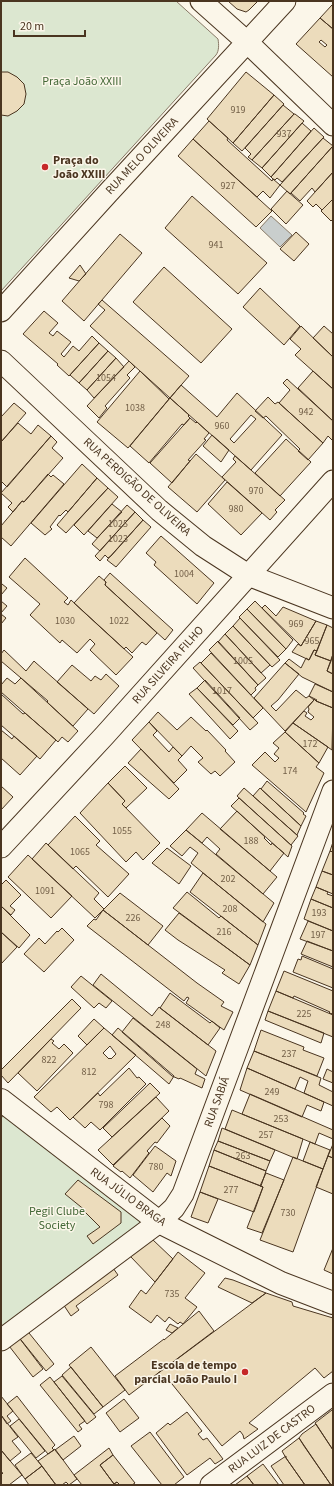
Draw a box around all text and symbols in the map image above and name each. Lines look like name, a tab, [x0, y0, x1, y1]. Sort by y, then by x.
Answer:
scale bar	[14, 12, 85, 38]
text: 20 m	[20, 18, 44, 35]
park label: Praça João XXIII	[42, 73, 122, 90]
house number: 919	[231, 103, 245, 117]
street label: RUA MELO OLIVEIRA	[102, 113, 183, 198]
house number: 937	[277, 127, 291, 141]
place label: Praça do João XXIII	[53, 152, 105, 183]
marker: Praça do João XXIII	[40, 162, 50, 172]
house number: 927	[221, 179, 235, 193]
house number: 941	[209, 238, 223, 252]
house number: 1054	[96, 371, 116, 385]
house number: 1038	[125, 401, 145, 415]
house number: 942	[299, 405, 313, 419]
house number: 960	[215, 419, 229, 433]
street label: RUA PERDIGÃO DE OLIVEIRA	[79, 434, 195, 540]
house number: 970	[249, 484, 263, 498]
house number: 980	[229, 502, 243, 516]
house number: 1025	[108, 517, 128, 531]
house number: 1023	[108, 532, 128, 546]
house number: 1004	[174, 567, 194, 581]
house number: 1030	[55, 614, 75, 628]
house number: 1022	[109, 614, 129, 628]
house number: 969	[289, 617, 303, 631]
street label: RUA SILVEIRA FILHO	[128, 622, 208, 708]
house number: 965	[305, 634, 319, 648]
house number: 1005	[233, 654, 253, 668]
house number: 1017	[212, 684, 232, 698]
house number: 172	[303, 737, 317, 751]
house number: 174	[283, 764, 297, 778]
house number: 1055	[112, 824, 132, 838]
house number: 188	[244, 834, 258, 848]
house number: 1065	[70, 845, 90, 859]
house number: 202	[221, 872, 235, 886]
house number: 1091	[35, 884, 55, 898]
house number: 208	[223, 902, 237, 916]
house number: 193	[312, 906, 326, 920]
house number: 226	[126, 911, 140, 925]
house number: 216	[217, 925, 231, 939]
house number: 197	[311, 928, 325, 942]
house number: 225	[297, 1007, 311, 1021]
house number: 248	[156, 1018, 170, 1032]
house number: 237	[282, 1047, 296, 1061]
house number: 822	[42, 1053, 56, 1067]
house number: 812	[82, 1065, 96, 1079]
street label: RUA SABIÁ	[200, 1074, 234, 1130]
house number: 249	[265, 1085, 279, 1099]
house number: 798	[99, 1098, 113, 1112]
house number: 253	[274, 1112, 288, 1126]
house number: 257	[259, 1128, 273, 1142]
house number: 263	[236, 1149, 250, 1163]
house number: 780	[149, 1160, 163, 1174]
street label: RUA JÚLIO BRAGA	[86, 1164, 170, 1231]
house number: 277	[224, 1183, 238, 1197]
park label: Pegil Clube Society	[29, 1203, 85, 1234]
house number: 730	[281, 1206, 295, 1220]
house number: 735	[165, 1287, 179, 1301]
place label: Escola de tempo parcial João Paulo I	[134, 1357, 237, 1388]
marker: Escola de tempo parcial João Paulo I	[240, 1367, 250, 1377]
street label: RUA LUIZ DE CASTRO	[225, 1400, 319, 1478]

